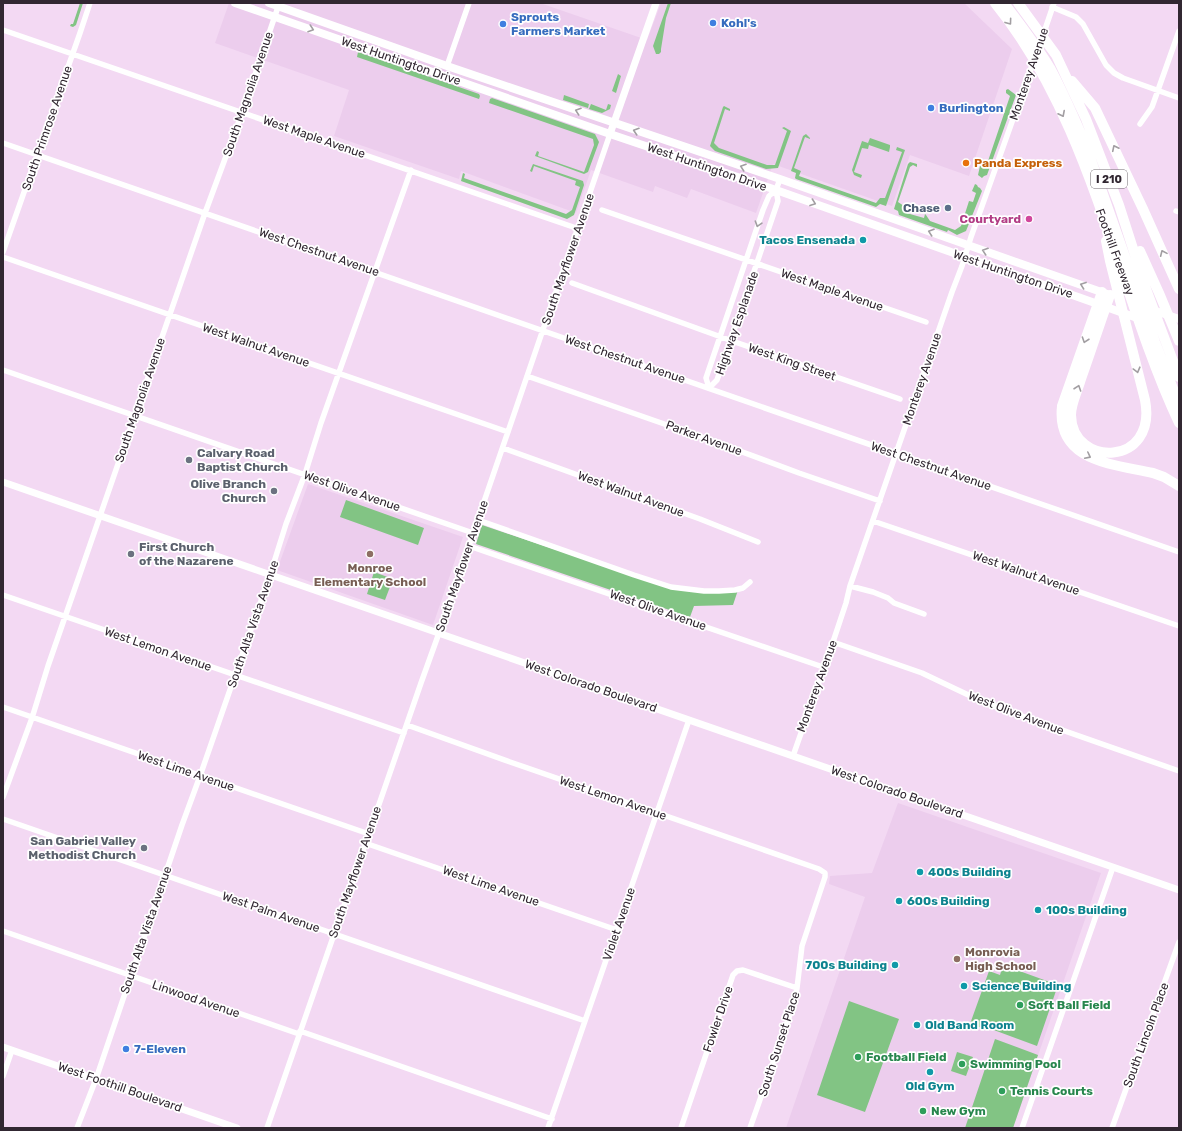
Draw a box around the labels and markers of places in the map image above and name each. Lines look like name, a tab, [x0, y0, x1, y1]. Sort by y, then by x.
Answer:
place label: Sprouts Farmers Market	[511, 10, 606, 38]
place label: Kohl's	[721, 16, 757, 30]
marker: Kohl's	[708, 18, 718, 28]
marker: Sprouts Farmers Market	[498, 19, 508, 29]
place label: Burlington	[939, 101, 1004, 115]
marker: Burlington	[926, 103, 936, 113]
place label: Panda Express	[974, 156, 1062, 170]
marker: Panda Express	[961, 158, 971, 168]
place label: Chase	[903, 201, 940, 215]
marker: Chase	[943, 203, 953, 213]
place label: Courtyard	[960, 212, 1021, 226]
marker: Courtyard	[1024, 214, 1034, 224]
place label: Tacos Ensenada	[759, 233, 855, 247]
marker: Tacos Ensenada	[858, 235, 868, 245]
place label: Calvary Road Baptist Church	[197, 446, 288, 474]
marker: Calvary Road Baptist Church	[184, 455, 194, 465]
place label: Olive Branch Church	[191, 477, 266, 505]
marker: Olive Branch Church	[269, 486, 279, 496]
place label: First Church of the Nazarene	[139, 540, 234, 568]
marker: First Church of the Nazarene	[126, 549, 136, 559]
marker: Monroe Elementary School	[365, 549, 375, 559]
place label: Monroe Elementary School	[314, 561, 426, 589]
place label: San Gabriel Valley Methodist Church	[28, 834, 136, 862]
marker: San Gabriel Valley Methodist Church	[139, 843, 149, 853]
place label: 400s Building	[928, 865, 1011, 879]
marker: 400s Building	[915, 867, 925, 877]
place label: 600s Building	[907, 894, 990, 908]
marker: 600s Building	[894, 896, 904, 906]
place label: 100s Building	[1046, 903, 1127, 917]
marker: 100s Building	[1033, 905, 1043, 915]
place label: Monrovia High School	[965, 945, 1036, 973]
marker: Monrovia High School	[952, 954, 962, 964]
place label: 700s Building	[805, 958, 887, 972]
marker: 700s Building	[890, 960, 900, 970]
place label: Science Building	[972, 979, 1071, 993]
marker: Science Building	[959, 981, 969, 991]
place label: Soft Ball Field	[1028, 998, 1111, 1012]
marker: Soft Ball Field	[1015, 1000, 1025, 1010]
place label: Old Band Room	[925, 1018, 1014, 1032]
marker: Old Band Room	[912, 1020, 922, 1030]
place label: 7-Eleven	[134, 1042, 186, 1056]
marker: 7-Eleven	[121, 1044, 131, 1054]
place label: Football Field	[866, 1050, 947, 1064]
marker: Football Field	[853, 1052, 863, 1062]
place label: Swimming Pool	[970, 1057, 1061, 1071]
marker: Swimming Pool	[957, 1059, 967, 1069]
marker: Old Gym	[925, 1067, 935, 1077]
place label: Old Gym	[906, 1079, 954, 1093]
place label: Tennis Courts	[1010, 1084, 1093, 1098]
marker: Tennis Courts	[997, 1086, 1007, 1096]
place label: New Gym	[931, 1104, 986, 1118]
marker: New Gym	[918, 1106, 928, 1116]

